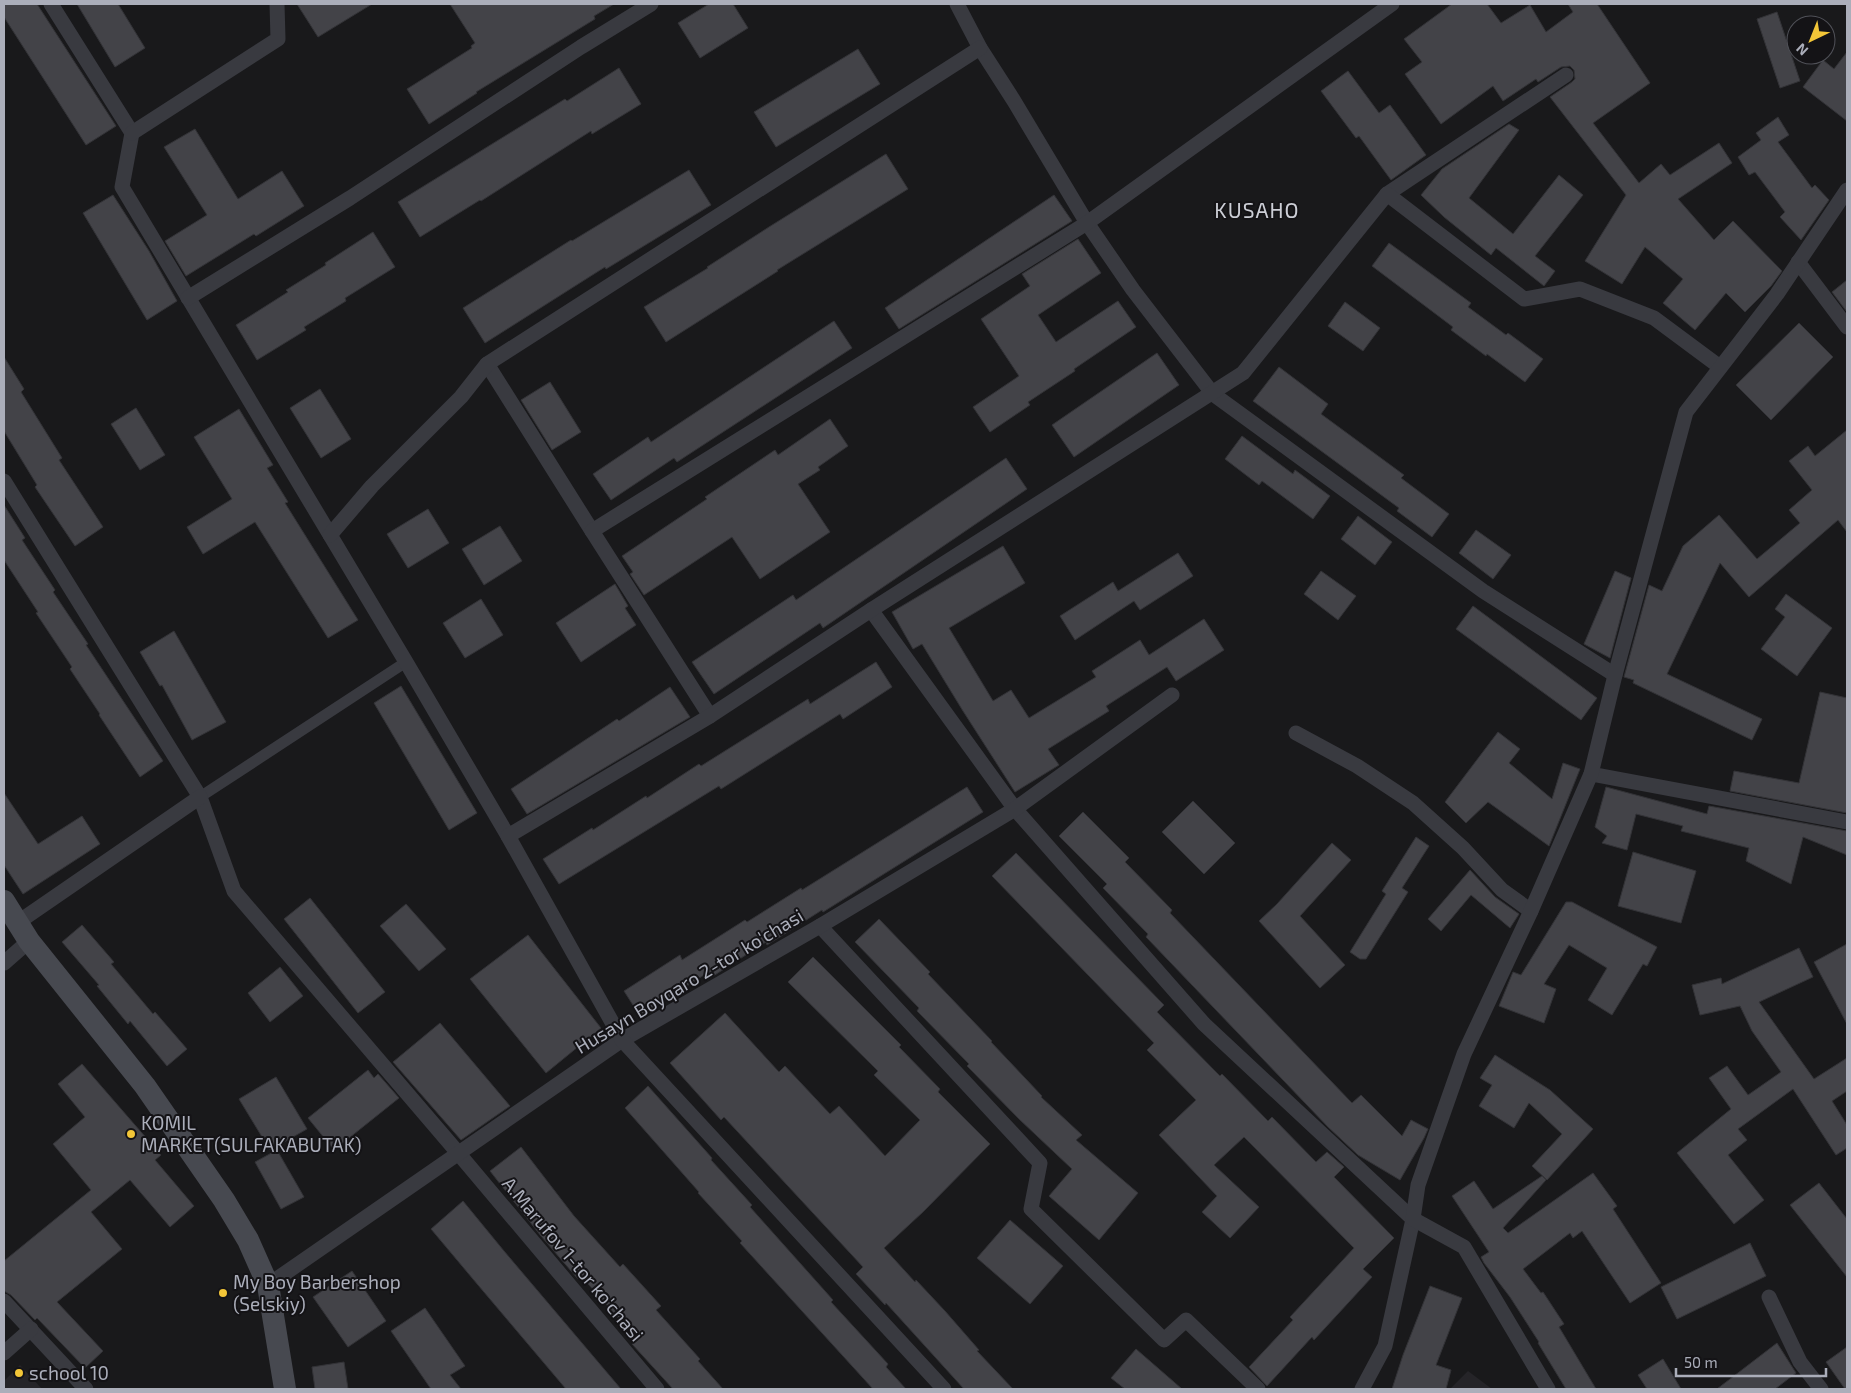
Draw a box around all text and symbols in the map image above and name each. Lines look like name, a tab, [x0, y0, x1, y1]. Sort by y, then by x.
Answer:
north arrow	[1786, 15, 1836, 65]
text: N	[1792, 40, 1811, 60]
district label: KUSAHO	[1214, 197, 1300, 222]
street label: Husayn Boyqaro 2-tor ko'chasi	[570, 903, 807, 1058]
place label: KOMIL MARKET(SULFAKABUTAK)	[141, 1111, 362, 1156]
marker: KOMIL MARKET(SULFAKABUTAK)	[125, 1128, 137, 1140]
street label: A.Marufov 1-tor ko'chasi	[498, 1172, 649, 1345]
place label: My Boy Barbershop (Selskiy)	[233, 1270, 401, 1315]
marker: My Boy Barbershop (Selskiy)	[217, 1287, 229, 1299]
scale bar	[1676, 1346, 1826, 1378]
text: 50 m	[1684, 1353, 1718, 1371]
place label: school 10	[29, 1361, 109, 1384]
marker: school 10	[13, 1367, 25, 1379]

